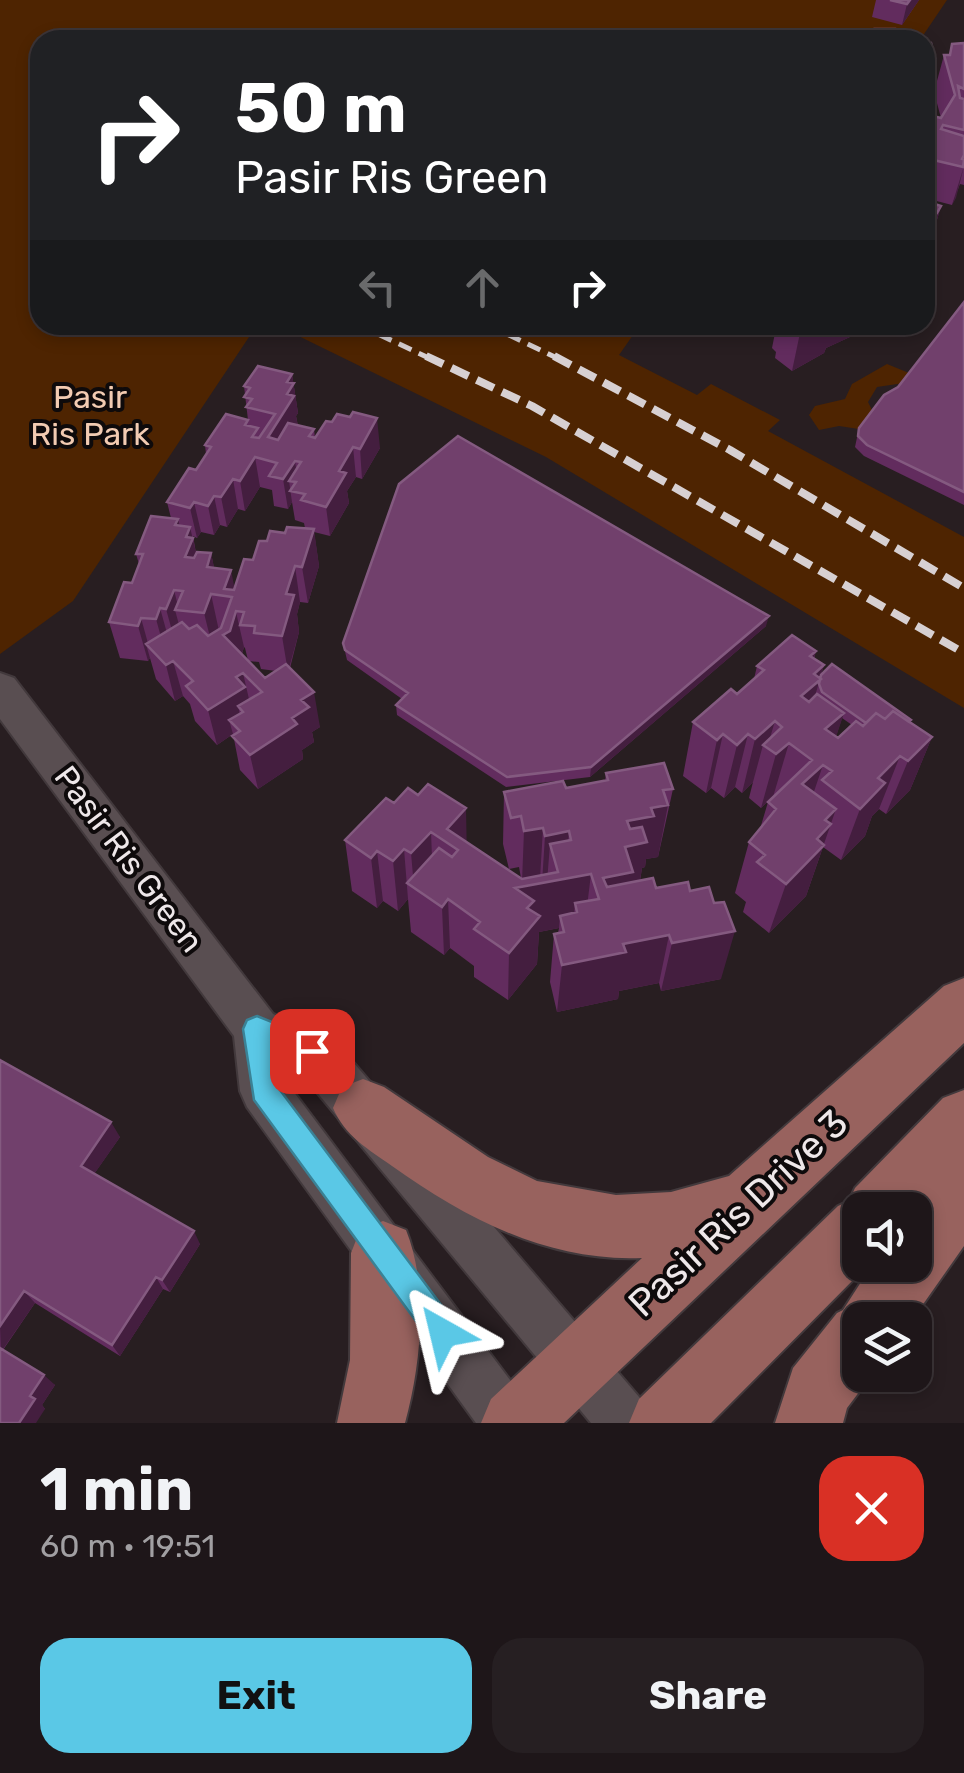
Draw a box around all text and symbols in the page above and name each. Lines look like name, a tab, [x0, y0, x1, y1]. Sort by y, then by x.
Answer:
text: 50 m	[235, 67, 407, 150]
icon: right	[70, 70, 200, 200]
text: Pasir Ris Green	[235, 151, 549, 204]
icon: left	[350, 260, 405, 315]
icon: ahead	[455, 260, 510, 315]
icon: right	[560, 260, 615, 315]
park label: Pasir Ris Park	[30, 378, 150, 453]
street label: Pasir Ris Green	[47, 759, 211, 959]
pin	[270, 1009, 355, 1094]
icon: arrive	[285, 1024, 340, 1079]
street label: Pasir Ris Drive 3	[619, 1100, 857, 1326]
map controls	[842, 1192, 932, 1392]
button: sound	[842, 1192, 932, 1282]
position arrow	[391, 1281, 495, 1385]
button: layers	[842, 1302, 932, 1392]
text: 1 min	[40, 1454, 193, 1525]
button: close	[819, 1456, 924, 1561]
text: 60 m · 19:51	[40, 1527, 215, 1565]
button: Exit	[40, 1638, 472, 1753]
button: Share	[492, 1638, 924, 1753]

